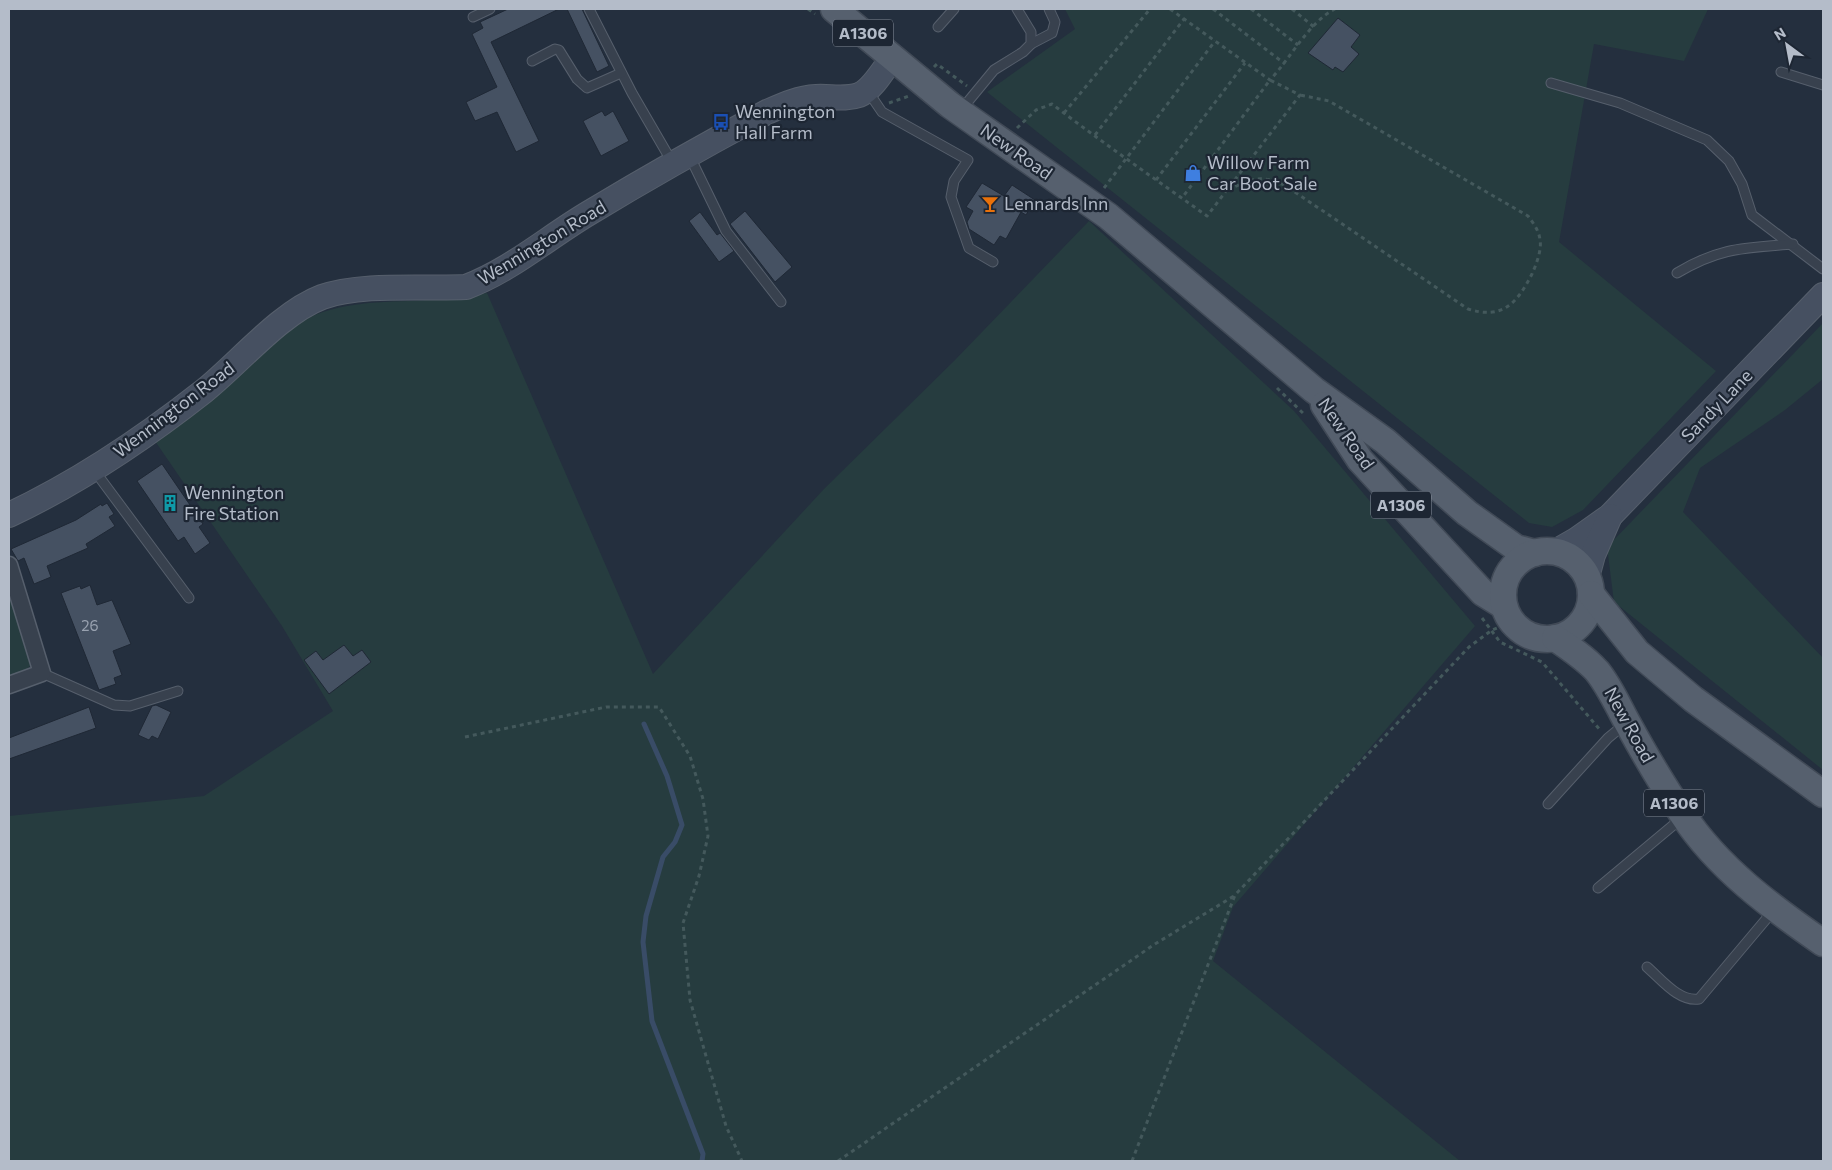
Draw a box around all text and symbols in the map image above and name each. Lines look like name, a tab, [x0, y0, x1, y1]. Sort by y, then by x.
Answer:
road number: A1306	[833, 19, 893, 46]
north arrow	[1762, 20, 1812, 70]
text: N	[1771, 24, 1789, 44]
place label: Wennington Hall Farm	[735, 100, 835, 143]
bus stop icon: Wennington Hall Farm	[711, 112, 731, 132]
street label: New Road	[976, 118, 1057, 184]
place label: Willow Farm Car Boot Sale	[1207, 151, 1317, 194]
shop icon: Willow Farm Car Boot Sale	[1183, 163, 1203, 183]
place label: Lennards Inn	[1004, 192, 1108, 214]
bar icon: Lennards Inn	[980, 194, 1000, 214]
street label: Wennington Road	[473, 195, 610, 289]
street label: Wennington Road	[109, 357, 238, 462]
street label: Sandy Lane	[1676, 364, 1756, 446]
street label: New Road	[1314, 393, 1380, 474]
place label: Wennington Fire Station	[184, 481, 284, 524]
road number: A1306	[1371, 492, 1431, 518]
building icon: Wennington Fire Station	[160, 493, 180, 513]
house number: 26	[81, 616, 99, 634]
street label: New Road	[1600, 683, 1660, 766]
road number: A1306	[1644, 790, 1704, 816]

